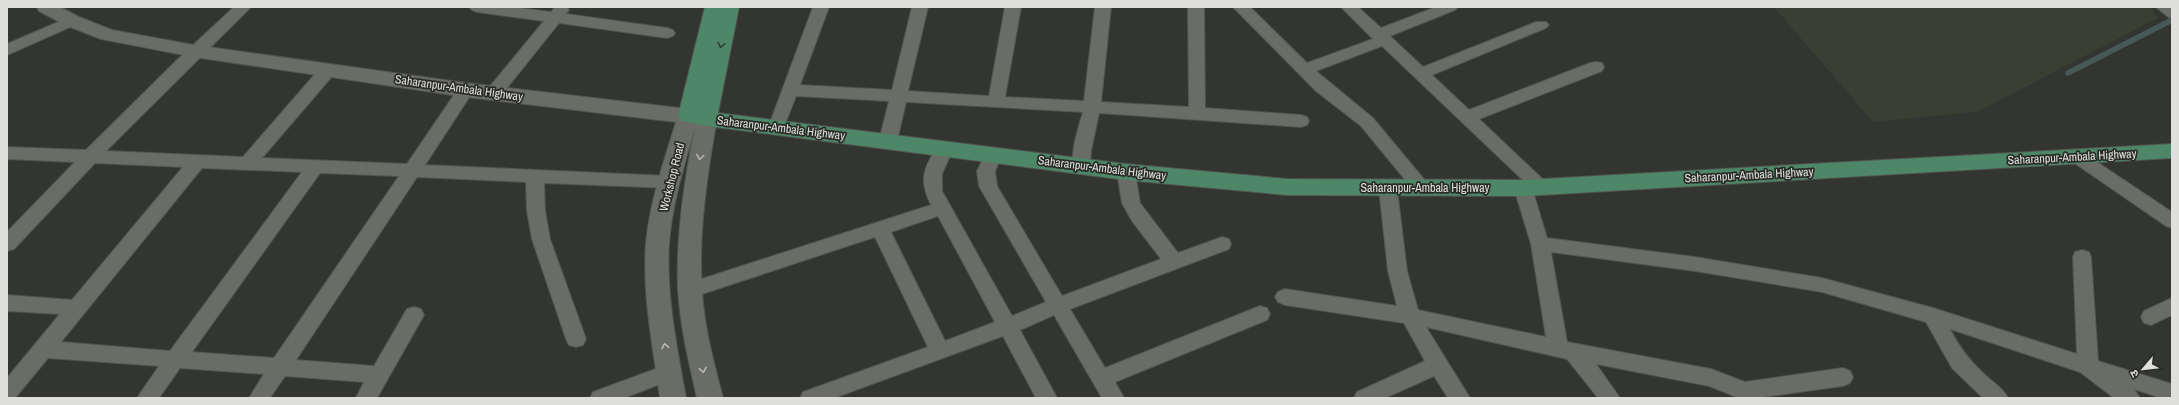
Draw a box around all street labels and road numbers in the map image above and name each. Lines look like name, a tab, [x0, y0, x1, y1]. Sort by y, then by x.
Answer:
street label: Saharanpur-Ambala Highway	[394, 71, 524, 105]
street label: Saharanpur-Ambala Highway	[716, 112, 846, 144]
street label: Workshop Road	[656, 141, 688, 213]
street label: Saharanpur-Ambala Highway	[2007, 146, 2137, 168]
street label: Saharanpur-Ambala Highway	[1037, 152, 1167, 184]
street label: Saharanpur-Ambala Highway	[1684, 164, 1814, 186]
street label: Saharanpur-Ambala Highway	[1360, 180, 1490, 196]

